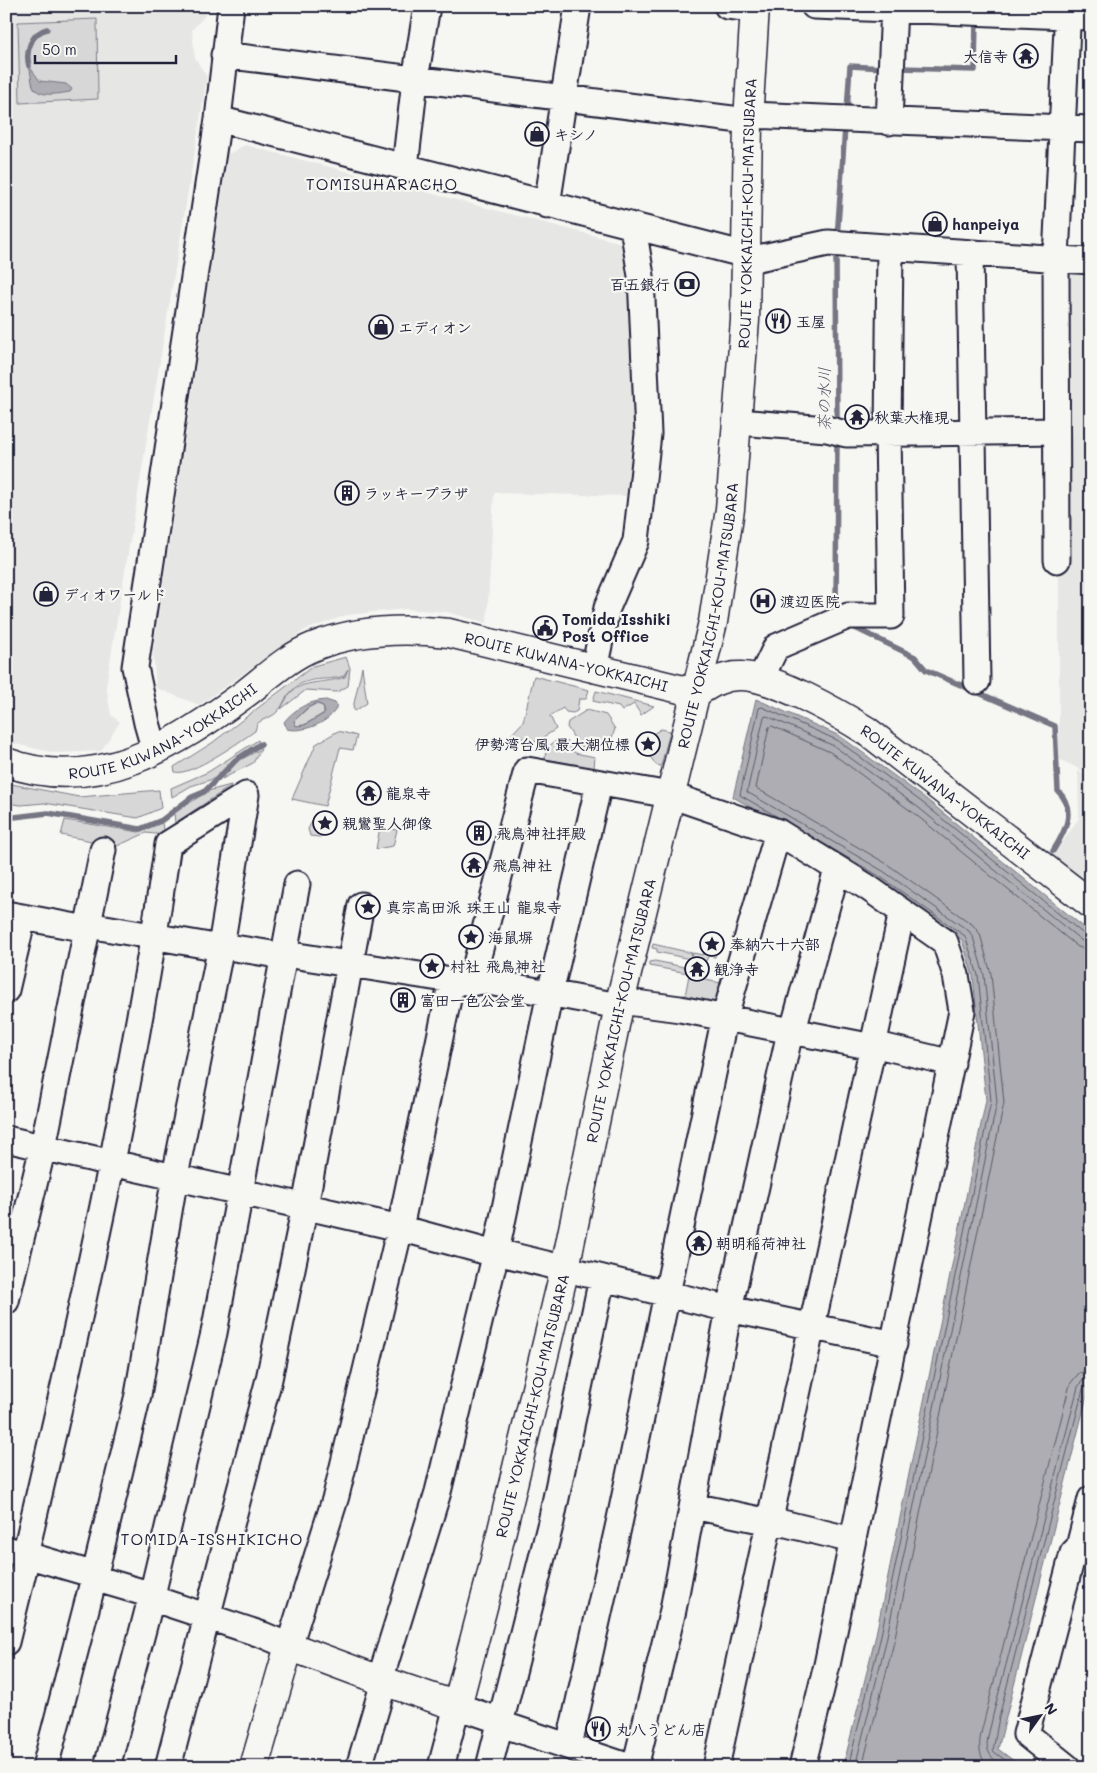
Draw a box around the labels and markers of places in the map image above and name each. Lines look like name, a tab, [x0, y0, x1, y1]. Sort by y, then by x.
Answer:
temple icon: 大信寺	[1013, 43, 1039, 69]
place label: 大信寺	[963, 46, 1008, 66]
shop icon: キシノ	[524, 121, 550, 147]
place label: キシノ	[554, 124, 598, 144]
shop icon: hanpeiya	[922, 211, 948, 237]
place label: hanpeiya	[952, 214, 1019, 234]
bank icon: 百五銀行	[674, 271, 700, 297]
place label: 百五銀行	[610, 274, 670, 294]
restaurant icon: 玉屋	[765, 308, 791, 334]
place label: 玉屋	[796, 311, 826, 331]
shop icon: エディオン	[368, 314, 394, 340]
place label: エディオン	[398, 317, 472, 337]
temple icon: 秋葉大権現	[844, 404, 870, 430]
place label: 秋葉大権現	[874, 407, 949, 427]
building icon: ラッキープラザ	[334, 480, 360, 506]
place label: ラッキープラザ	[364, 483, 468, 503]
shop icon: ディオワールド	[33, 581, 59, 607]
place label: ディオワールド	[64, 584, 167, 604]
hospital icon: 渡辺医院	[750, 588, 776, 614]
place label: 渡辺医院	[780, 591, 840, 611]
place label: Tomida Isshiki Post Office	[562, 609, 671, 646]
public building icon: Tomida Isshiki Post Office	[532, 615, 558, 641]
place icon: 伊勢湾台風 最大潮位標	[635, 731, 661, 757]
place label: 伊勢湾台風 最大潮位標	[475, 734, 630, 754]
temple icon: 龍泉寺	[356, 780, 382, 806]
place label: 龍泉寺	[386, 783, 431, 803]
place icon: 親鸞聖人御像	[312, 810, 338, 836]
place label: 親鸞聖人御像	[342, 813, 432, 833]
building icon: 飛鳥神社拝殿	[466, 820, 492, 846]
place label: 飛鳥神社拝殿	[496, 823, 586, 843]
temple icon: 飛鳥神社	[461, 852, 487, 878]
place label: 飛鳥神社	[492, 855, 552, 875]
place icon: 真宗高田派 珠王山 龍泉寺	[355, 894, 381, 920]
place label: 真宗高田派 珠王山 龍泉寺	[386, 897, 562, 917]
place icon: 海鼠塀	[458, 924, 484, 950]
place label: 海鼠塀	[488, 927, 533, 947]
place icon: 奉納六十六部	[699, 931, 725, 957]
place label: 奉納六十六部	[730, 934, 820, 954]
place icon: 村社 飛鳥神社	[419, 953, 445, 979]
place label: 村社 飛鳥神社	[450, 956, 545, 976]
temple icon: 観浄寺	[684, 956, 710, 982]
place label: 観浄寺	[714, 959, 759, 979]
building icon: 富田一色公会堂	[390, 987, 416, 1013]
place label: 富田一色公会堂	[420, 990, 525, 1010]
temple icon: 朝明稲荷神社	[686, 1230, 712, 1256]
place label: 朝明稲荷神社	[716, 1233, 806, 1253]
restaurant icon: 丸八うどん店	[585, 1716, 611, 1742]
place label: 丸八うどん店	[616, 1719, 707, 1739]

